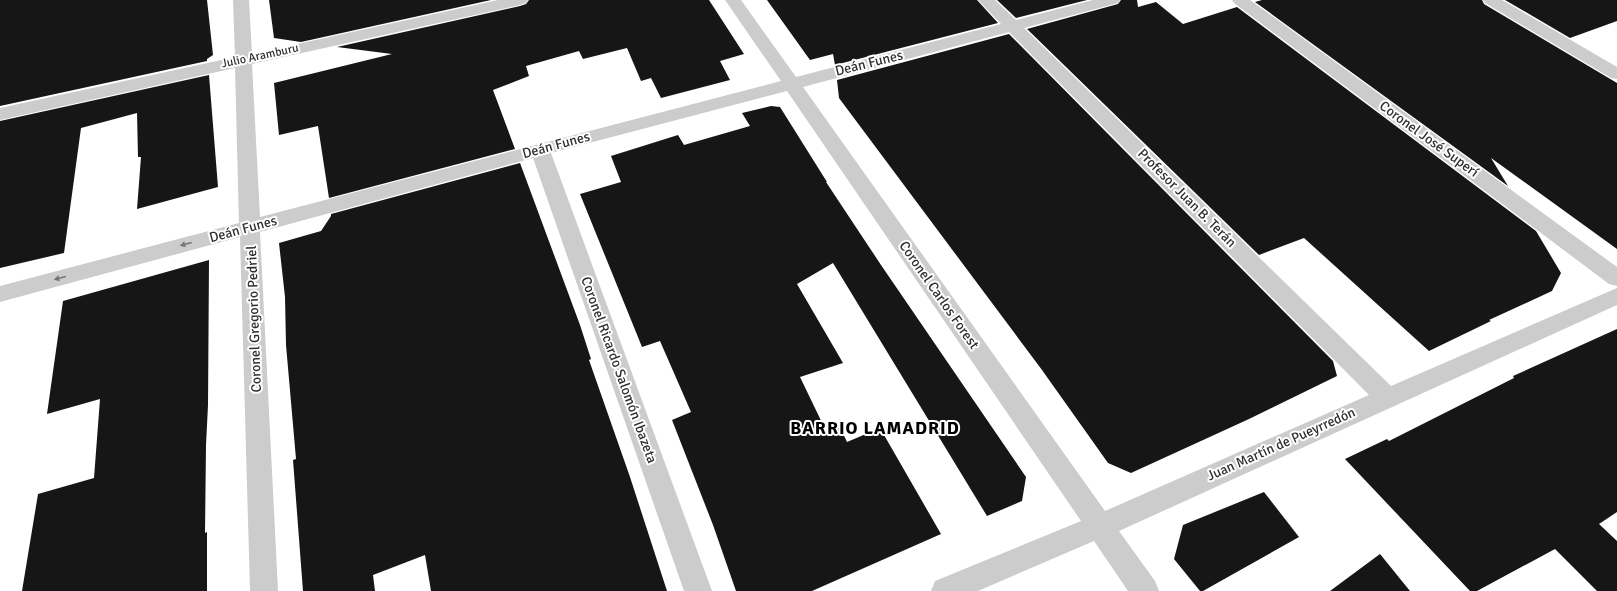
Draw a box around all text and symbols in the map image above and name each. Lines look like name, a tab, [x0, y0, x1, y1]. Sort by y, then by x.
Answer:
street label: Julio Aramburu	[220, 40, 300, 72]
street label: Deán Funes	[833, 46, 905, 80]
street label: Coronel José Superí	[1376, 97, 1482, 181]
street label: Deán Funes	[520, 128, 592, 162]
street label: Profesor Juan B. Terán	[1134, 145, 1240, 251]
street label: Deán Funes	[207, 212, 279, 246]
street label: Coronel Carlos Forest	[895, 238, 983, 352]
one-way arrow	[179, 241, 191, 247]
street label: Coronel Gregorio Pedriel	[243, 245, 265, 393]
street label: Coronel Ricardo Salomón Ibazeta	[577, 274, 661, 466]
one-way arrow	[54, 275, 66, 281]
street label: Juan Martín de Pueyrredón	[1204, 404, 1358, 484]
district label: BARRIO LAMADRID	[790, 417, 960, 439]

